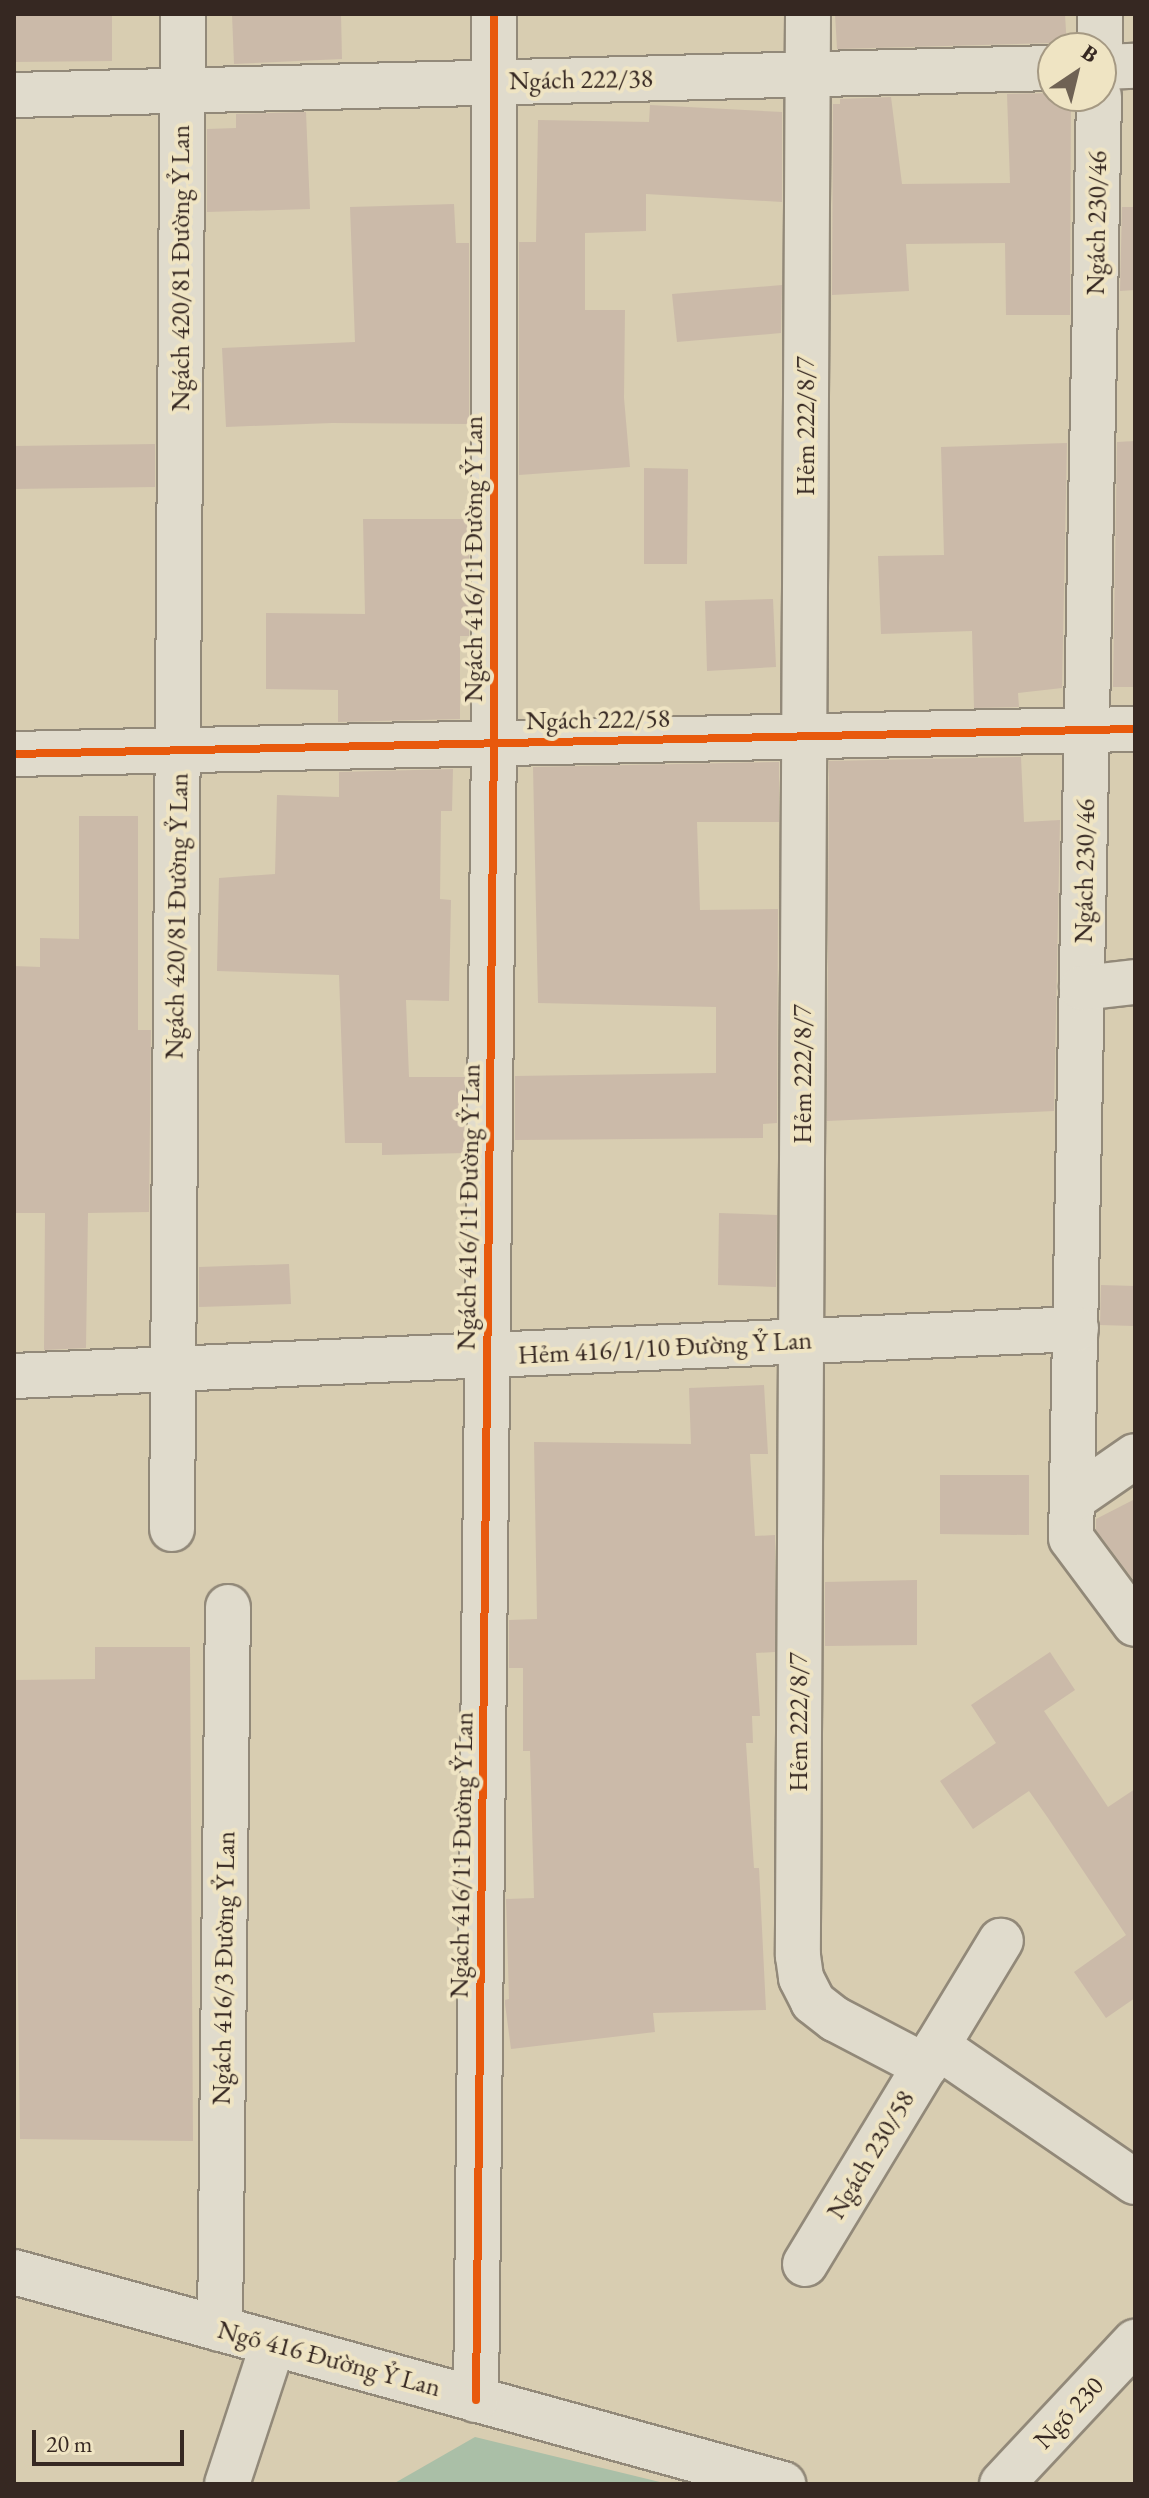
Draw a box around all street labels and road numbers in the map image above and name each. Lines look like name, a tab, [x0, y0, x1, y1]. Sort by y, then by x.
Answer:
street label: Ngách 222/38	[509, 63, 653, 97]
street label: Ngách 420/81 Đường Ỷ Lan	[165, 125, 197, 411]
street label: Ngách 230/46	[1080, 151, 1114, 295]
street label: Hẻm 222/8/7	[790, 356, 822, 496]
street label: Ngách 416/11 Đường Ỷ Lan	[458, 416, 490, 702]
street label: Ngách 222/58	[526, 703, 670, 737]
street label: Ngách 420/81 Đường Ỷ Lan	[159, 772, 195, 1060]
street label: Ngách 230/46	[1068, 799, 1102, 943]
street label: Hẻm 222/8/7	[787, 1004, 819, 1144]
street label: Ngách 416/11 Đường Ỷ Lan	[451, 1063, 487, 1351]
street label: Hẻm 416/1/10 Đường Ỷ Lan	[517, 1325, 813, 1371]
street label: Hẻm 222/8/7	[783, 1652, 815, 1792]
street label: Ngách 416/11 Đường Ỷ Lan	[444, 1711, 480, 1999]
street label: Ngách 416/3 Đường Ỷ Lan	[206, 1831, 242, 2105]
street label: Ngách 230/58	[820, 2085, 922, 2225]
street label: Ngõ 416 Đường Ỷ Lan	[214, 2314, 444, 2404]
street label: Ngõ 230	[1028, 2370, 1110, 2456]

